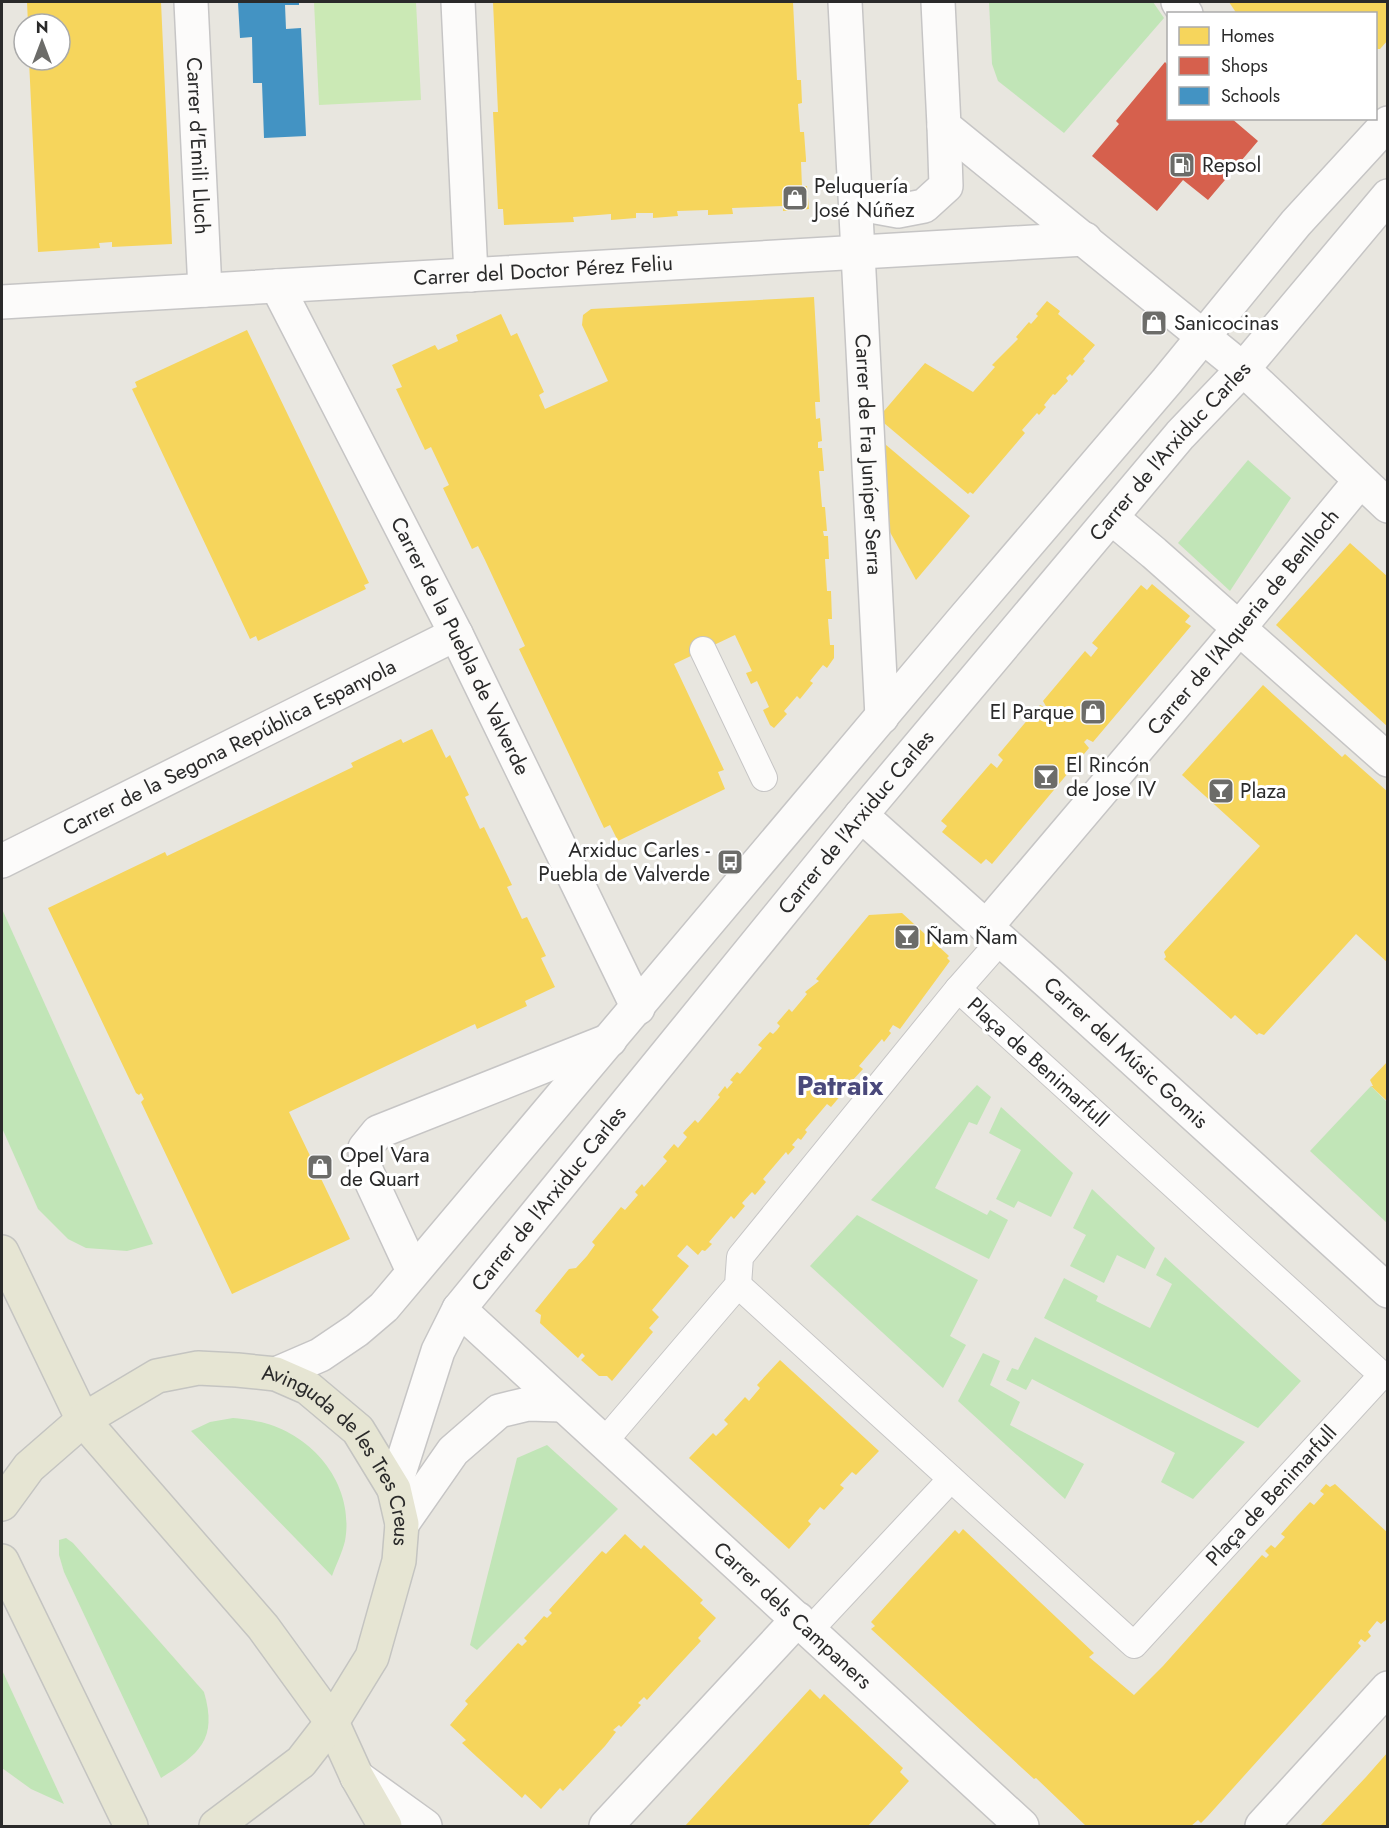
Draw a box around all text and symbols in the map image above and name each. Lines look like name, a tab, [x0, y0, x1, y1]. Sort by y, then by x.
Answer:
north arrow	[12, 12, 72, 72]
legend	[1167, 12, 1377, 120]
text: N	[36, 16, 48, 39]
text: Homes	[1221, 23, 1274, 49]
text: Shops	[1221, 53, 1268, 79]
street label: Carrer d'Emili Lluch	[179, 57, 217, 235]
text: Schools	[1221, 83, 1280, 109]
fuel station icon: Repsol	[1167, 150, 1197, 180]
place label: Repsol	[1202, 150, 1261, 180]
place label: Peluquería José Núñez	[811, 171, 915, 225]
shop icon: Peluquería José Núñez	[780, 183, 810, 213]
street label: Carrer del Doctor Pérez Feliu	[412, 248, 674, 293]
shop icon: Sanicocinas	[1139, 308, 1169, 338]
place label: Sanicocinas	[1174, 308, 1279, 338]
street label: Carrer de Fra Juníper Serra	[847, 333, 890, 576]
street label: Carrer de l'Arxiduc Carles	[1082, 355, 1258, 548]
street label: Carrer de l'Alqueria de Benlloch	[1140, 502, 1346, 742]
street label: Carrer de la Puebla de Valverde	[383, 512, 537, 780]
street label: Carrer de la Segona República Espanyola	[57, 651, 401, 843]
place label: El Parque	[990, 697, 1074, 727]
shop icon: El Parque	[1078, 697, 1108, 727]
street label: Carrer de l'Arxiduc Carles	[771, 724, 941, 921]
place label: El Rincón de Jose IV	[1066, 750, 1156, 804]
bar icon: El Rincón de Jose IV	[1031, 762, 1061, 792]
bar icon: Plaza	[1206, 776, 1236, 806]
place label: Plaza	[1240, 776, 1286, 806]
place label: Arxiduc Carles - Puebla de Valverde	[538, 835, 711, 889]
bus stop icon: Arxiduc Carles - Puebla de Valverde	[715, 847, 745, 877]
bar icon: Ñam Ñam	[892, 922, 922, 952]
place label: Ñam Ñam	[926, 922, 1018, 952]
street label: Carrer del Músic Gomis	[1037, 970, 1215, 1136]
street label: Plaça de Benimarfull	[961, 990, 1115, 1134]
district label: Patraix	[797, 1066, 884, 1105]
street label: Carrer de l'Arxiduc Carles	[464, 1100, 633, 1298]
place label: Opel Vara de Quart	[340, 1140, 430, 1194]
shop icon: Opel Vara de Quart	[305, 1152, 335, 1182]
street label: Avinguda de les Tres Creus	[260, 1358, 417, 1547]
street label: Plaça de Benimarfull	[1199, 1419, 1344, 1573]
street label: Carrer dels Campaners	[707, 1535, 879, 1696]

